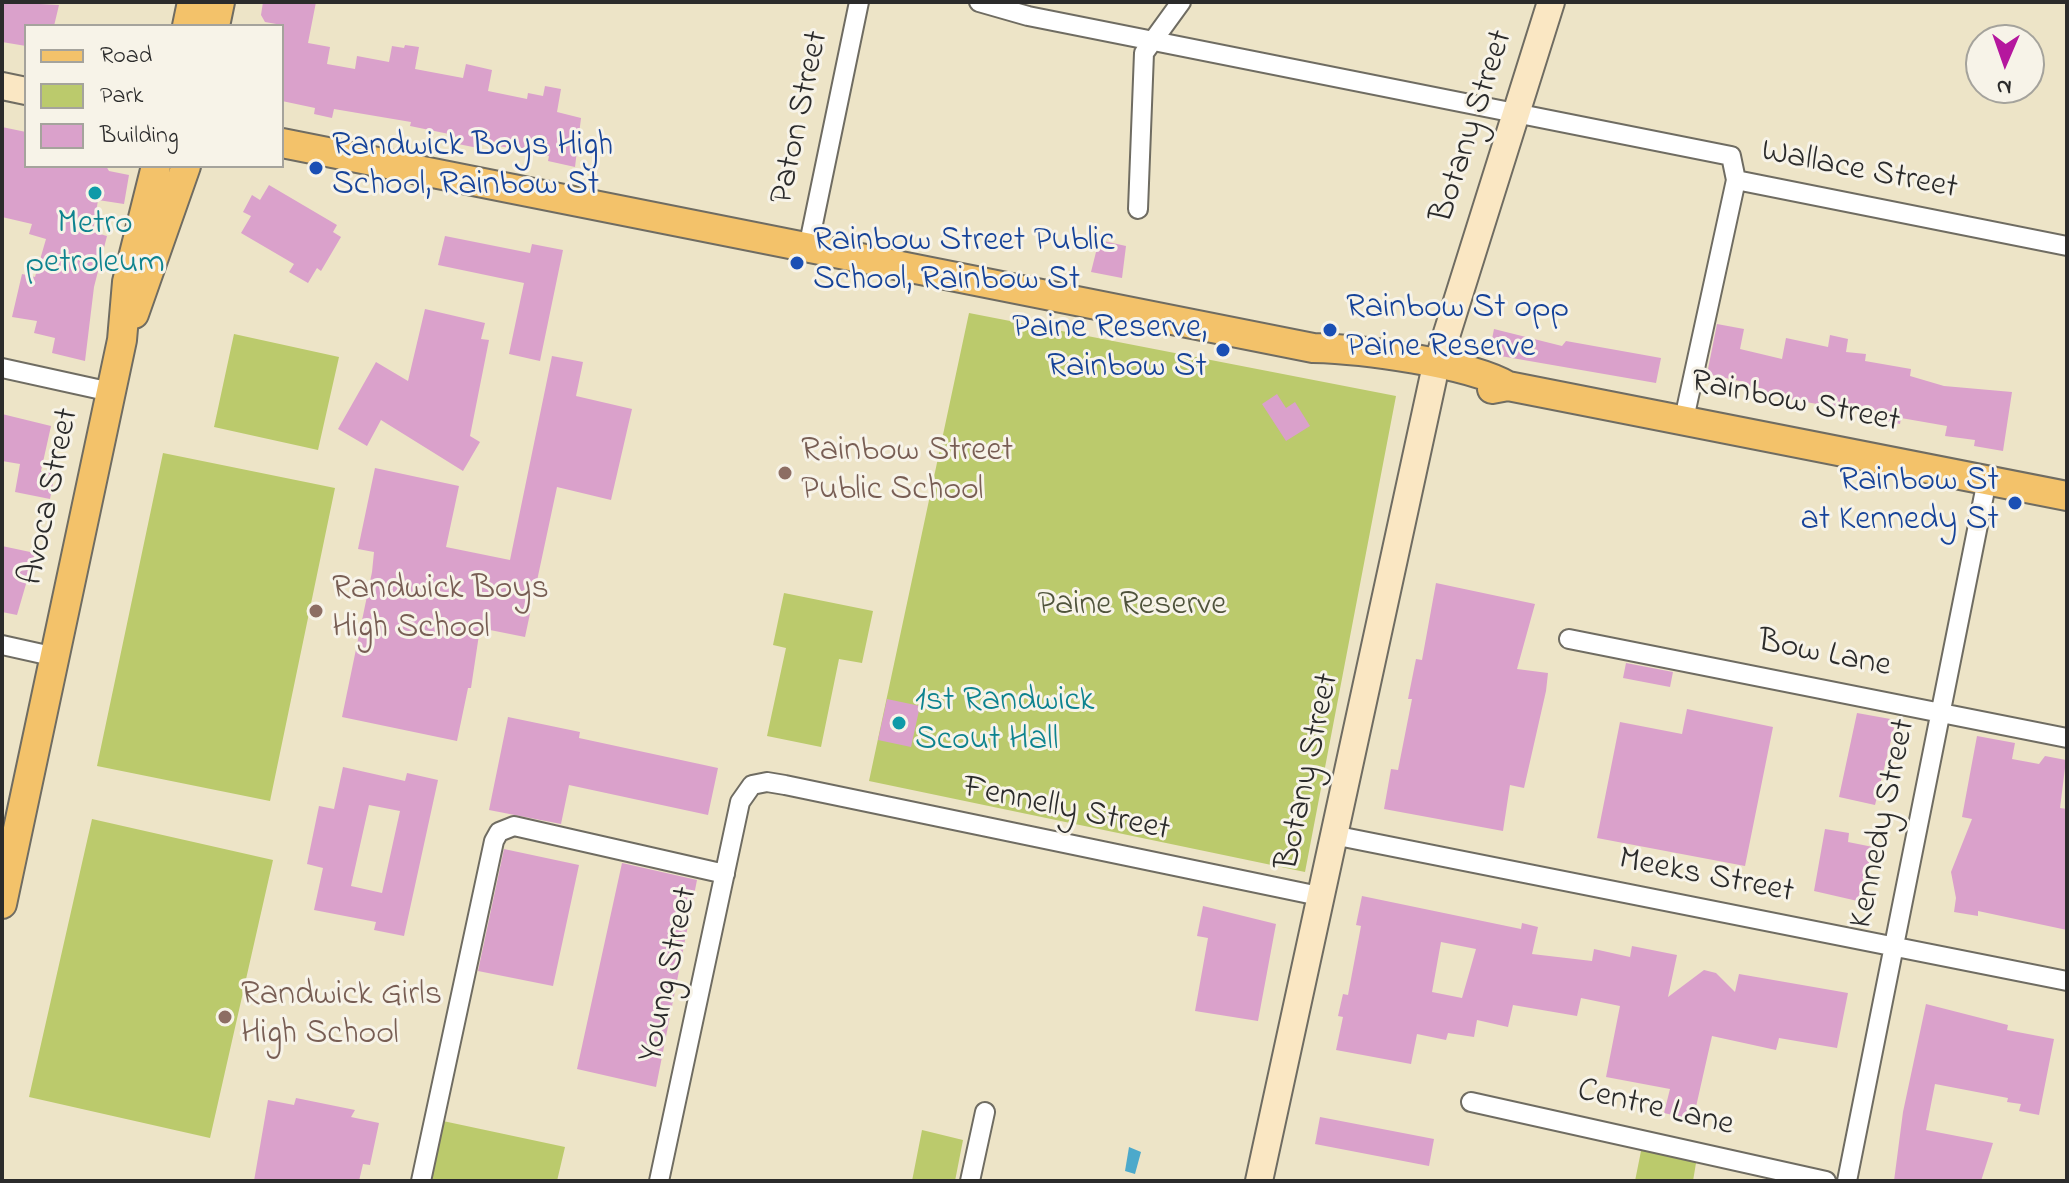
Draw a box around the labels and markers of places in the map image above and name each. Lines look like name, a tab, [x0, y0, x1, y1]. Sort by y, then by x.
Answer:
place label: Randwick Boys High School, Rainbow St	[332, 128, 613, 208]
marker: Randwick Boys High School, Rainbow St	[307, 159, 325, 177]
marker: Metro petroleum	[86, 184, 104, 202]
place label: Metro petroleum	[25, 206, 165, 286]
place label: Rainbow Street Public School, Rainbow St	[813, 223, 1115, 302]
marker: Rainbow Street Public School, Rainbow St	[788, 254, 806, 272]
place label: Rainbow St opp Paine Reserve	[1346, 290, 1569, 370]
place label: Paine Reserve, Rainbow St	[1012, 310, 1207, 390]
marker: Rainbow St opp Paine Reserve	[1321, 321, 1339, 339]
marker: Paine Reserve, Rainbow St	[1214, 341, 1232, 359]
place label: Rainbow Street Public School	[801, 433, 1013, 512]
place label: Rainbow St at Kennedy St	[1800, 463, 1999, 542]
marker: Rainbow Street Public School	[776, 464, 794, 482]
marker: Rainbow St at Kennedy St	[2006, 494, 2024, 512]
place label: Randwick Boys High School	[332, 571, 549, 650]
marker: Randwick Boys High School	[307, 602, 325, 620]
place label: 1st Randwick Scout Hall	[915, 683, 1094, 762]
marker: 1st Randwick Scout Hall	[890, 714, 908, 732]
place label: Randwick Girls High School	[241, 977, 442, 1056]
marker: Randwick Girls High School	[216, 1008, 234, 1026]

